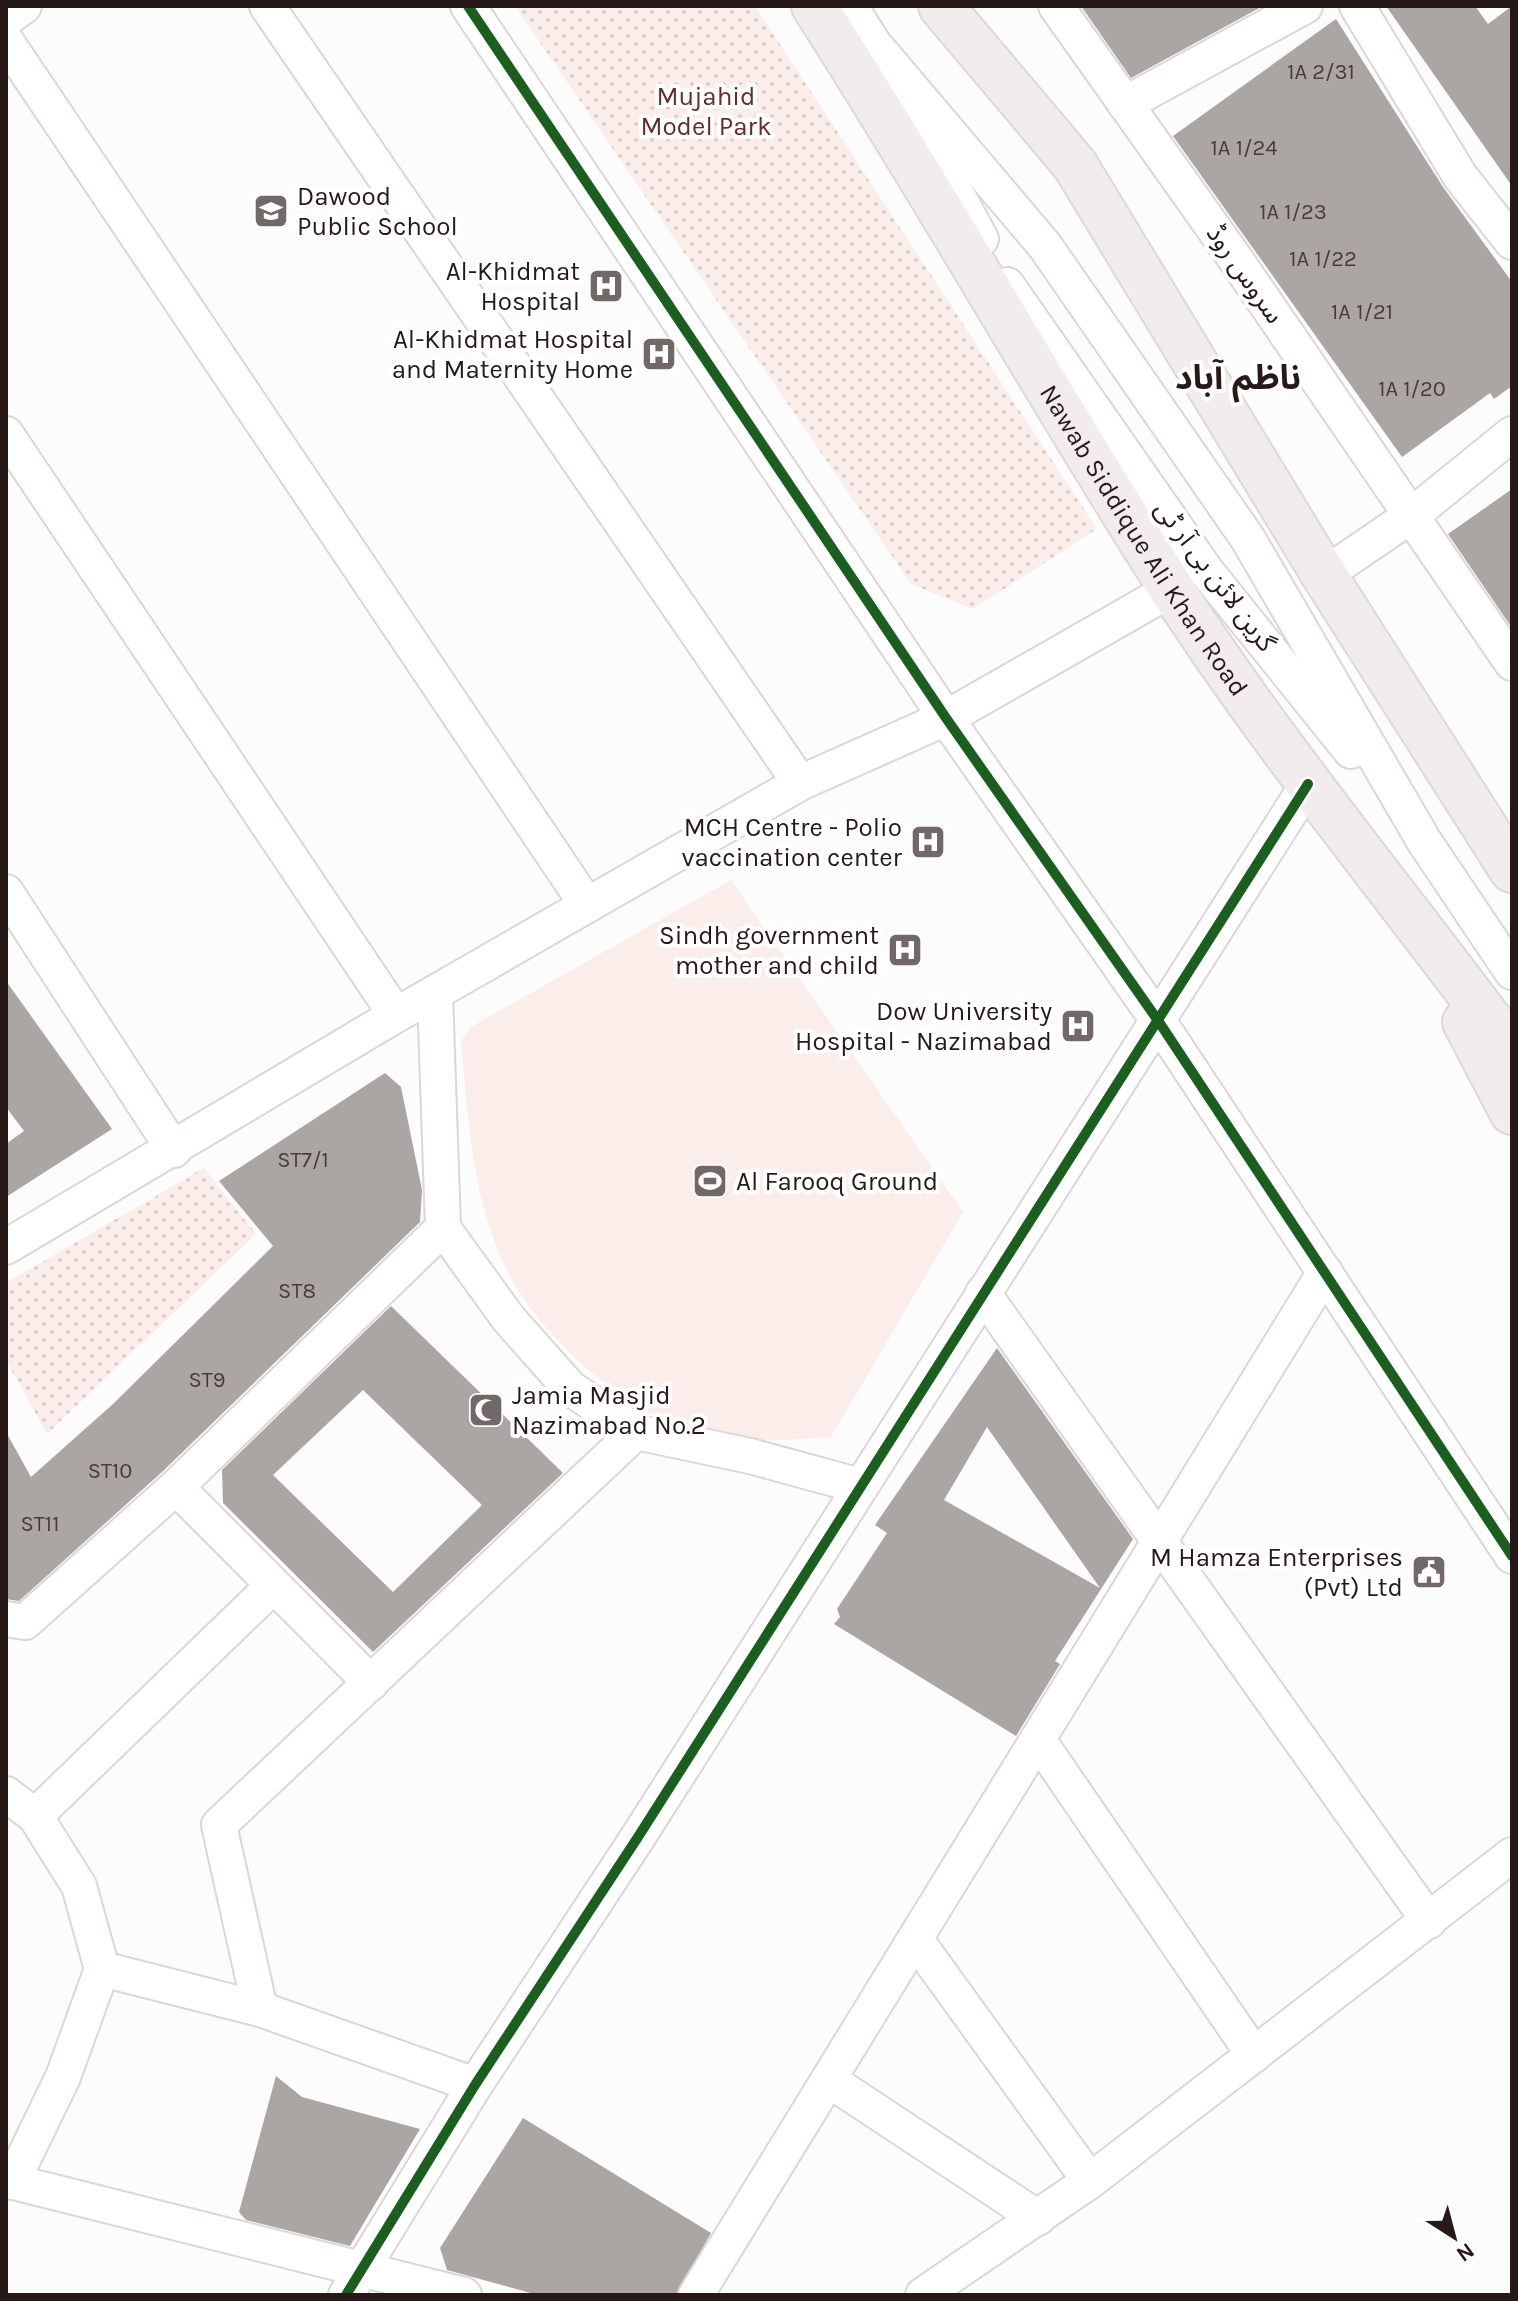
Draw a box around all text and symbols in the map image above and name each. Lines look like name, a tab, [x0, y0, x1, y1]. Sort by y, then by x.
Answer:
house number: 1A 2/31	[1287, 59, 1355, 85]
park label: Mujahid Model Park	[640, 81, 772, 142]
house number: 1A 1/24	[1211, 135, 1277, 161]
place label: Dawood Public School	[297, 181, 458, 242]
school or university icon: Dawood Public School	[252, 192, 290, 230]
house number: 1A 1/23	[1259, 199, 1327, 225]
street label: سروس روڈ	[1200, 219, 1290, 329]
house number: 1A 1/22	[1289, 246, 1357, 272]
place label: Al-Khidmat Hospital	[446, 256, 580, 317]
hospital icon: Al-Khidmat Hospital	[587, 267, 625, 305]
house number: 1A 1/21	[1331, 299, 1393, 325]
place label: Al-Khidmat Hospital and Maternity Home	[392, 324, 633, 385]
hospital icon: Al-Khidmat Hospital and Maternity Home	[640, 335, 678, 373]
district label: ناظم آباد	[1175, 358, 1301, 403]
house number: 1A 1/20	[1378, 376, 1446, 402]
street label: Nawab Siddique Ali Khan Road	[1033, 379, 1255, 702]
street label: گرین لائن بی آر ٹی	[1148, 494, 1282, 658]
place label: MCH Centre - Polio vaccination center	[681, 812, 903, 873]
hospital icon: MCH Centre - Polio vaccination center	[909, 823, 947, 861]
place label: Sindh government mother and child	[659, 920, 879, 981]
hospital icon: Sindh government mother and child	[886, 931, 924, 969]
place label: Dow University Hospital - Nazimabad	[795, 996, 1052, 1057]
hospital icon: Dow University Hospital - Nazimabad	[1059, 1007, 1097, 1045]
house number: ST7/1	[277, 1147, 329, 1173]
sports icon: Al Farooq Ground	[691, 1162, 729, 1200]
place label: Al Farooq Ground	[736, 1166, 938, 1197]
house number: ST8	[278, 1278, 316, 1304]
house number: ST9	[188, 1367, 226, 1393]
place label: Jamia Masjid Nazimabad No.2	[512, 1380, 706, 1441]
mosque icon: Jamia Masjid Nazimabad No.2	[467, 1391, 505, 1429]
house number: ST10	[88, 1458, 132, 1484]
house number: ST11	[21, 1511, 59, 1537]
place label: M Hamza Enterprises (Pvt) Ltd	[1150, 1542, 1403, 1603]
public building icon: M Hamza Enterprises (Pvt) Ltd	[1410, 1553, 1448, 1591]
north arrow	[1414, 2197, 1494, 2277]
text: N	[1451, 2237, 1479, 2268]

